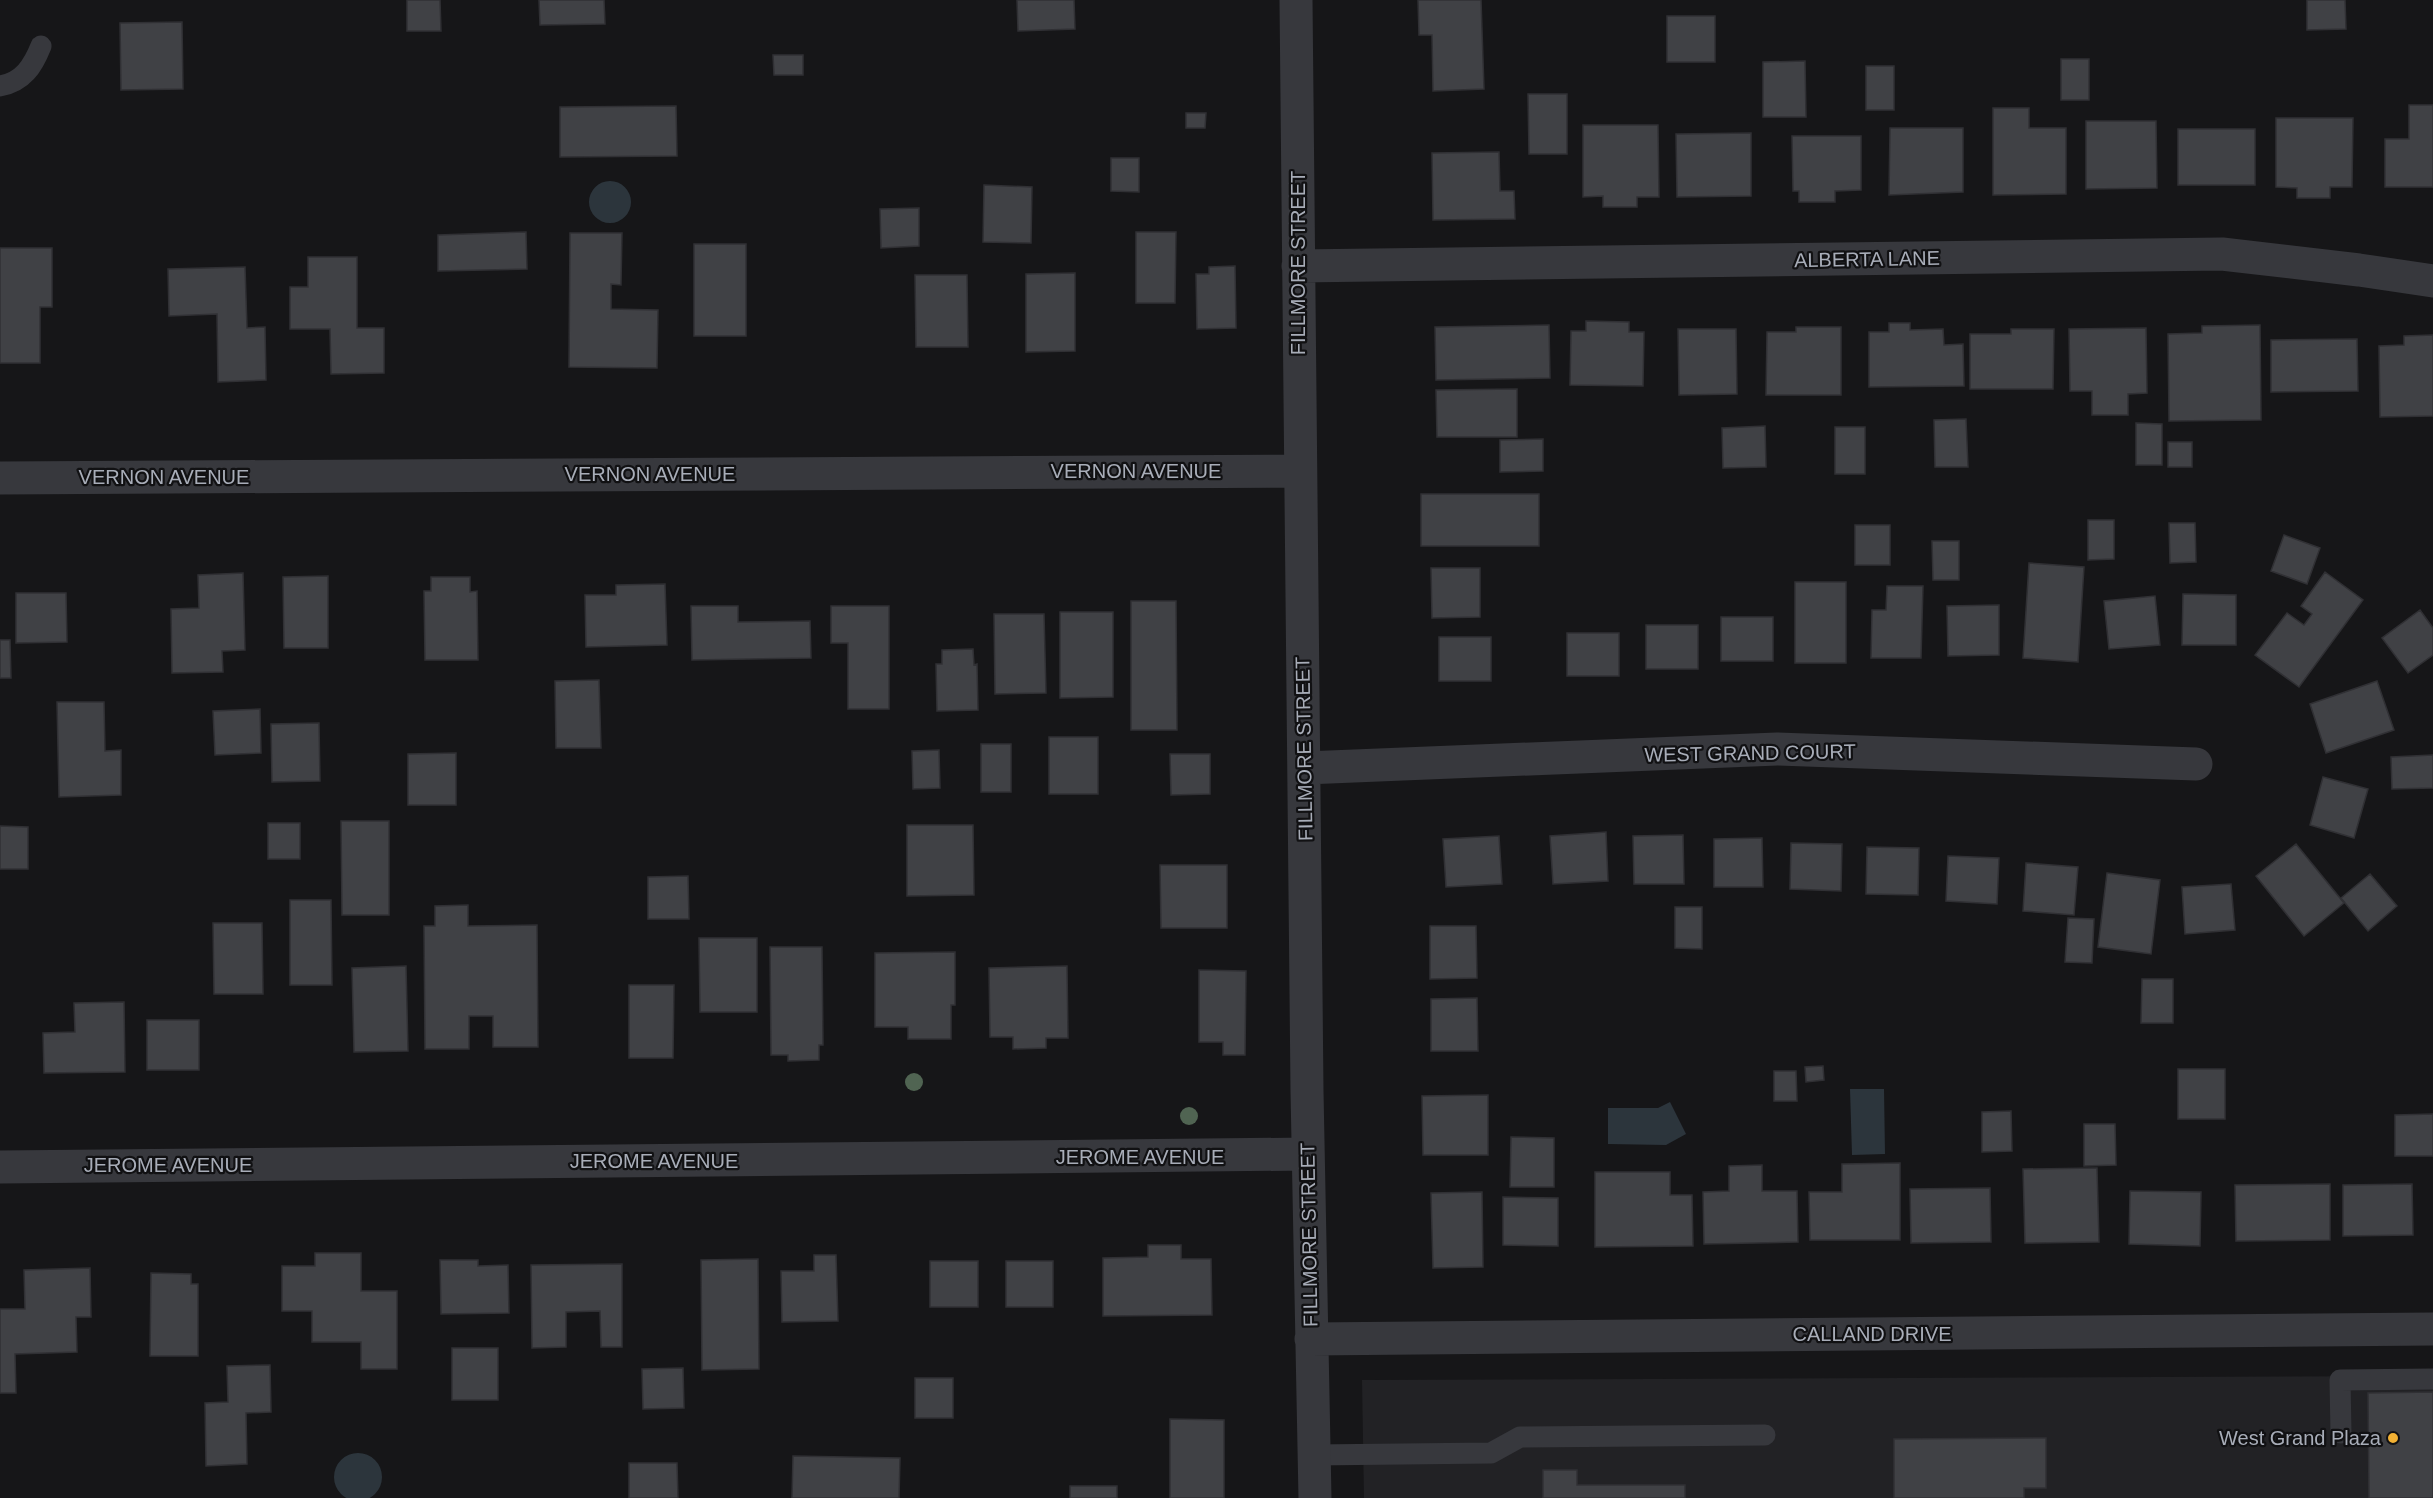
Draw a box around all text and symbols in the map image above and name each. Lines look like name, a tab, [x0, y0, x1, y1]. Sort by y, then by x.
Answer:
street label: FILLMORE STREET	[1287, 171, 1309, 355]
street label: ALBERTA LANE	[1794, 247, 1940, 271]
street label: VERNON AVENUE	[1051, 460, 1221, 482]
street label: VERNON AVENUE	[565, 463, 735, 485]
street label: VERNON AVENUE	[79, 466, 249, 488]
street label: FILLMORE STREET	[1291, 657, 1317, 841]
street label: WEST GRAND COURT	[1644, 740, 1856, 766]
street label: FILLMORE STREET	[1296, 1143, 1322, 1327]
street label: JEROME AVENUE	[1056, 1146, 1224, 1168]
street label: JEROME AVENUE	[570, 1150, 738, 1172]
street label: JEROME AVENUE	[84, 1154, 252, 1176]
street label: CALLAND DRIVE	[1793, 1323, 1951, 1345]
place label: West Grand Plaza	[2219, 1427, 2382, 1449]
marker: West Grand Plaza	[2386, 1431, 2400, 1445]

